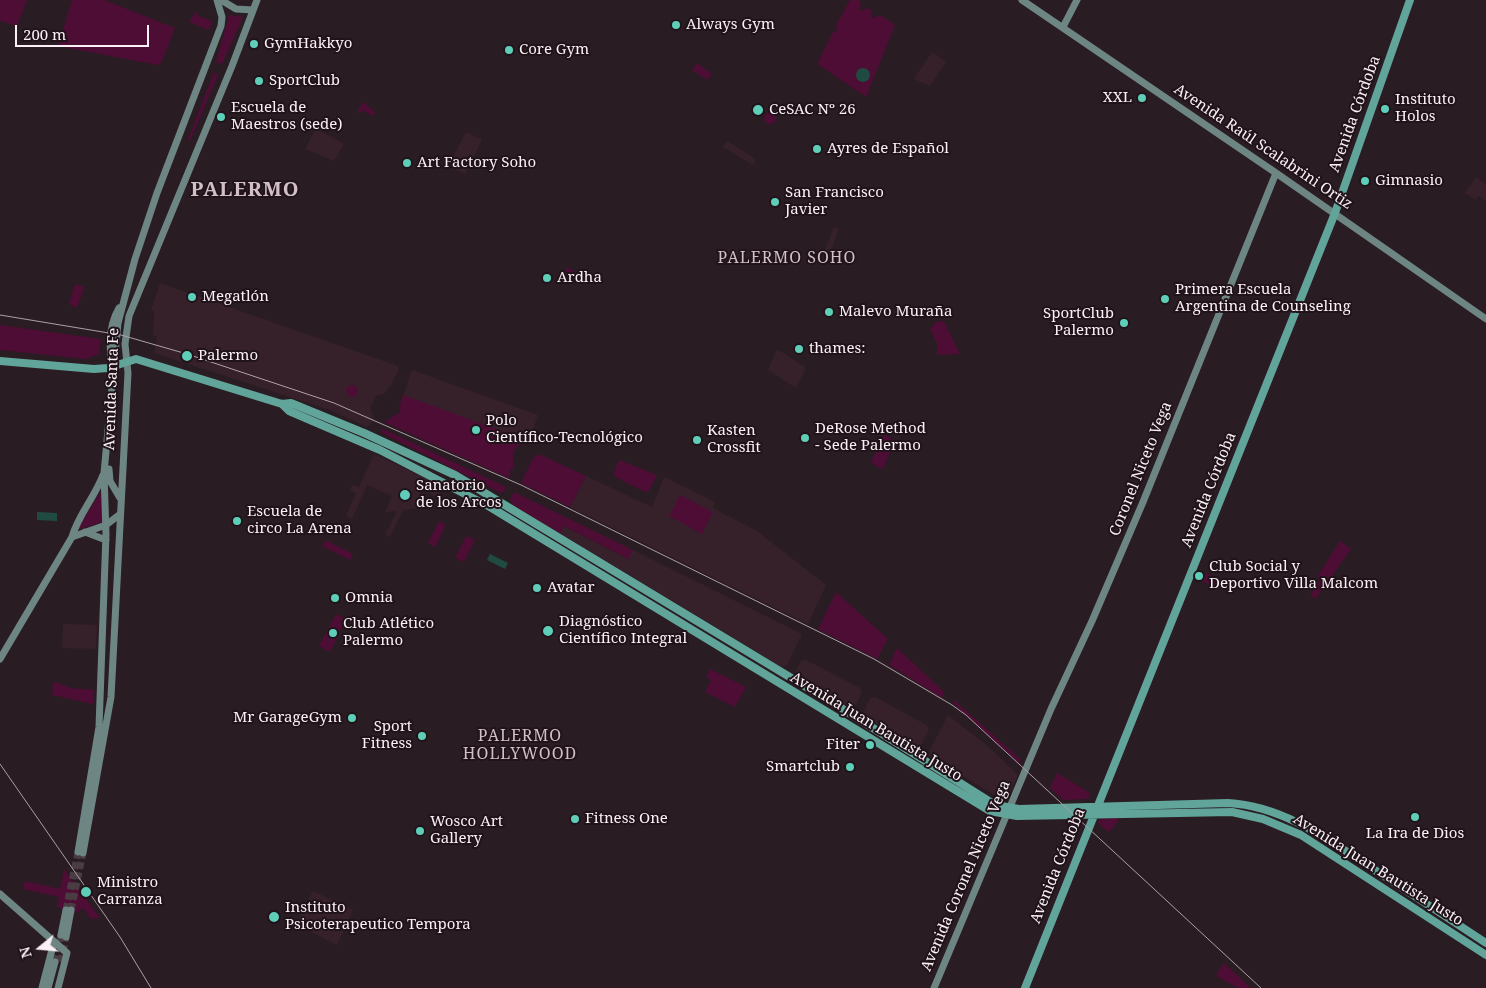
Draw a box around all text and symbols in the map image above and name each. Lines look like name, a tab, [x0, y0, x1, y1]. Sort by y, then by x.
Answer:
scale bar	[18, 15, 151, 47]
place label: Always Gym	[686, 16, 775, 34]
marker: Always Gym	[670, 19, 682, 31]
text: 200 m	[23, 24, 66, 44]
place label: GymHakkyo	[264, 35, 352, 53]
marker: GymHakkyo	[248, 38, 260, 50]
place label: Core Gym	[519, 41, 589, 59]
marker: Core Gym	[503, 44, 515, 56]
street label: Avenida Córdoba	[1326, 53, 1384, 175]
place label: SportClub	[269, 72, 340, 90]
marker: SportClub	[253, 75, 265, 87]
street label: Avenida Raúl Scalabrini Ortiz	[1170, 80, 1356, 214]
place label: XXL	[1103, 89, 1132, 107]
place label: Instituto Holos	[1395, 91, 1456, 126]
marker: XXL	[1136, 92, 1148, 104]
place label: Escuela de Maestros (sede)	[231, 99, 342, 134]
place label: CeSAC Nº 26	[769, 101, 856, 119]
marker: CeSAC Nº 26	[751, 103, 765, 117]
marker: Instituto Holos	[1379, 103, 1391, 115]
marker: Escuela de Maestros (sede)	[215, 111, 227, 123]
place label: Ayres de Español	[827, 140, 949, 158]
marker: Ayres de Español	[811, 143, 823, 155]
place label: Art Factory Soho	[417, 154, 536, 172]
marker: Art Factory Soho	[401, 157, 413, 169]
place label: Gimnasio	[1375, 172, 1443, 190]
marker: Gimnasio	[1359, 175, 1371, 187]
district label: PALERMO	[190, 178, 300, 202]
place label: San Francisco Javier	[785, 184, 884, 219]
marker: San Francisco Javier	[769, 196, 781, 208]
district label: PALERMO SOHO	[716, 248, 858, 268]
place label: Ardha	[557, 269, 602, 287]
marker: Ardha	[541, 272, 553, 284]
place label: Primera Escuela Argentina de Counseling	[1175, 281, 1351, 316]
place label: Megatlón	[202, 288, 269, 306]
marker: Megatlón	[186, 291, 198, 303]
marker: Primera Escuela Argentina de Counseling	[1159, 293, 1171, 305]
place label: Malevo Muraña	[839, 303, 952, 321]
place label: SportClub Palermo	[1043, 305, 1114, 340]
marker: Malevo Muraña	[823, 306, 835, 318]
marker: SportClub Palermo	[1118, 317, 1130, 329]
street label: Avenida Santa Fe	[101, 327, 123, 451]
place label: thames:	[809, 340, 866, 358]
marker: thames:	[793, 343, 805, 355]
place label: Palermo	[198, 347, 258, 365]
marker: Palermo	[180, 349, 194, 363]
street label: Coronel Niceto Vega	[1106, 399, 1176, 539]
place label: Polo Científico-Tecnológico	[486, 412, 643, 447]
place label: DeRose Method - Sede Palermo	[815, 420, 926, 455]
place label: Kasten Crossfit	[707, 422, 761, 457]
marker: Polo Científico-Tecnológico	[470, 424, 482, 436]
street label: Avenida Córdoba	[1178, 430, 1240, 550]
marker: DeRose Method - Sede Palermo	[799, 432, 811, 444]
marker: Kasten Crossfit	[691, 434, 703, 446]
place label: Sanatorio de los Arcos	[416, 477, 502, 512]
marker: Sanatorio de los Arcos	[398, 488, 412, 502]
place label: Escuela de circo La Arena	[247, 503, 352, 538]
marker: Escuela de circo La Arena	[231, 515, 243, 527]
place label: Club Social y Deportivo Villa Malcom	[1209, 558, 1378, 593]
marker: Club Social y Deportivo Villa Malcom	[1193, 570, 1205, 582]
place label: Avatar	[547, 579, 595, 597]
marker: Avatar	[531, 582, 543, 594]
place label: Omnia	[345, 589, 393, 607]
marker: Omnia	[329, 592, 341, 604]
place label: Diagnóstico Científico Integral	[559, 613, 687, 648]
place label: Club Atlético Palermo	[343, 615, 434, 650]
marker: Diagnóstico Científico Integral	[541, 624, 555, 638]
marker: Club Atlético Palermo	[327, 627, 339, 639]
street label: Avenida Juan Bautista Justo	[787, 669, 965, 785]
place label: Mr GarageGym	[233, 709, 342, 727]
marker: Mr GarageGym	[346, 712, 358, 724]
place label: Sport Fitness	[362, 718, 412, 753]
district label: PALERMO HOLLYWOOD	[462, 726, 578, 764]
marker: Sport Fitness	[416, 730, 428, 742]
place label: Fiter	[826, 736, 860, 754]
marker: Fiter	[864, 739, 876, 751]
place label: Smartclub	[766, 758, 840, 776]
marker: Smartclub	[844, 761, 856, 773]
street label: Avenida Coronel Niceto Vega	[918, 778, 1014, 974]
street label: Avenida Córdoba	[1027, 806, 1089, 926]
place label: Fitness One	[585, 810, 668, 828]
street label: Avenida Juan Bautista Justo	[1290, 810, 1466, 930]
marker: La Ira de Dios	[1409, 811, 1421, 823]
place label: Wosco Art Gallery	[430, 813, 503, 848]
marker: Fitness One	[569, 813, 581, 825]
marker: Wosco Art Gallery	[414, 825, 426, 837]
place label: La Ira de Dios	[1366, 825, 1464, 843]
place label: Ministro Carranza	[97, 874, 163, 909]
marker: Ministro Carranza	[79, 885, 93, 899]
place label: Instituto Psicoterapeutico Tempora	[285, 899, 471, 934]
marker: Instituto Psicoterapeutico Tempora	[267, 910, 281, 924]
north arrow	[15, 923, 65, 973]
text: N	[14, 944, 36, 961]

